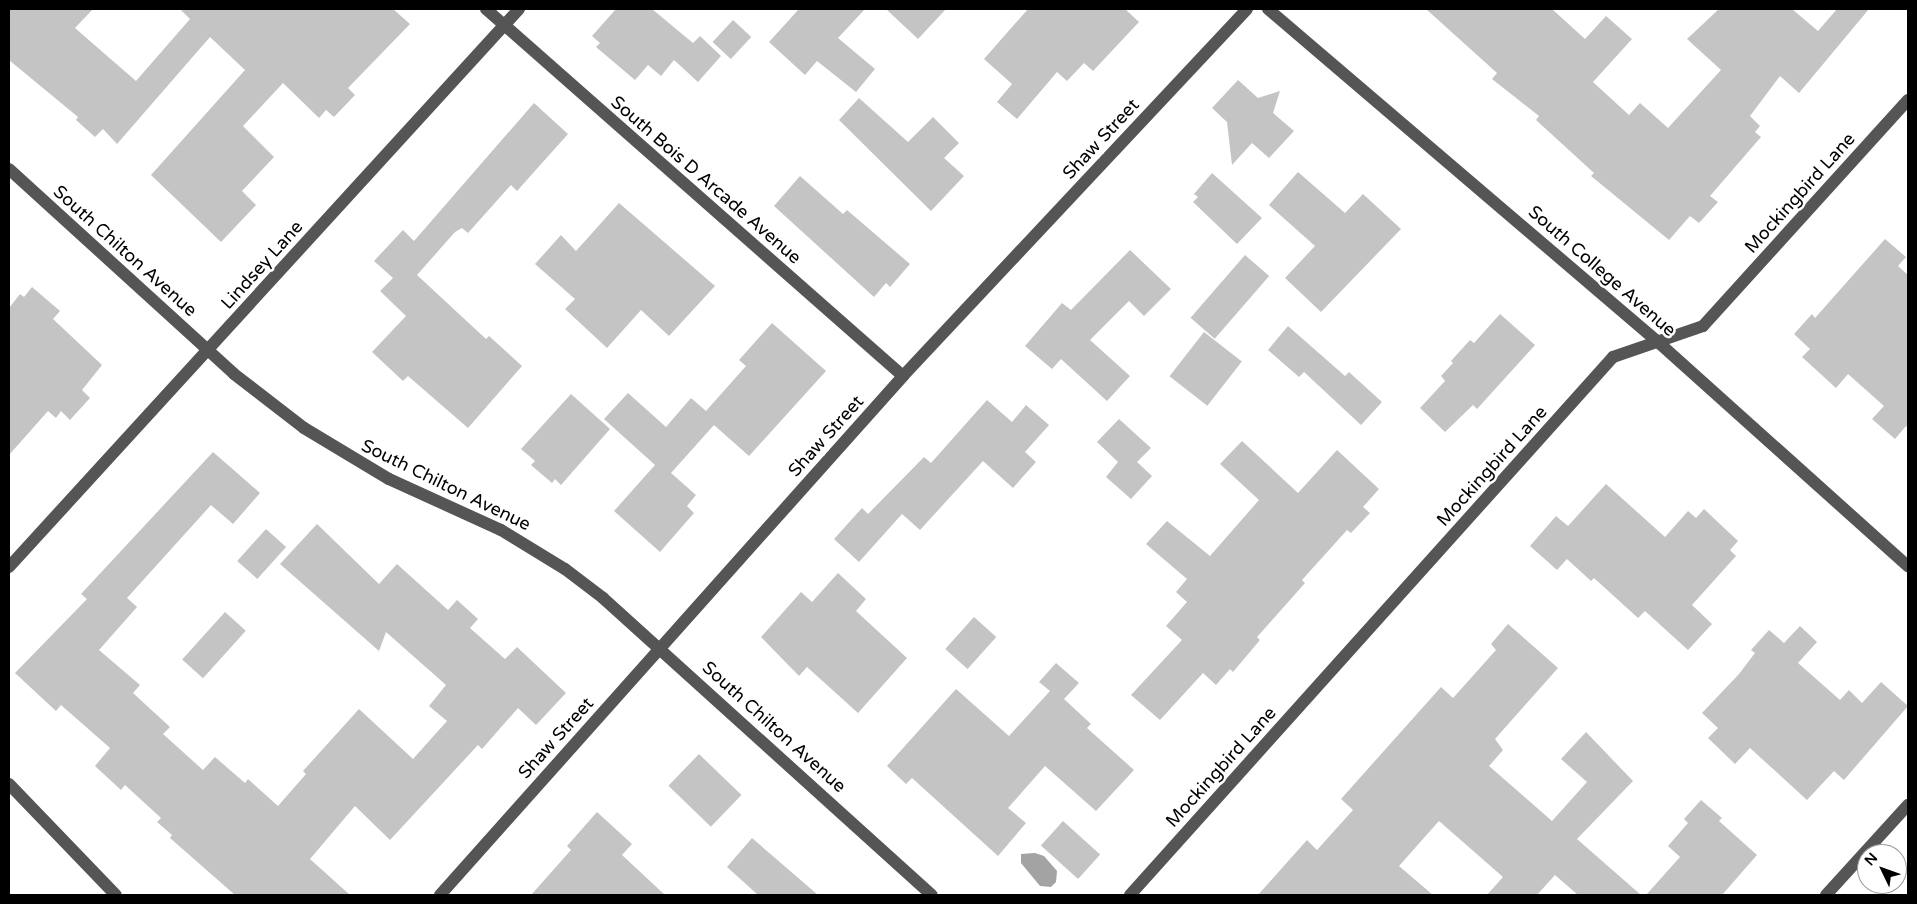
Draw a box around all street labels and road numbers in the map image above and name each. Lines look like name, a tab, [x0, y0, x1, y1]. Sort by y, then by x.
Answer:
street label: South Bois D Arcade Avenue	[606, 91, 806, 269]
street label: Shaw Street	[1058, 94, 1144, 184]
street label: Mockingbird Lane	[1740, 128, 1860, 258]
street label: South Chilton Avenue	[49, 181, 201, 321]
street label: South College Avenue	[1524, 201, 1680, 341]
street label: Lindsey Lane	[217, 216, 307, 314]
street label: Shaw Street	[784, 391, 868, 481]
street label: Mockingbird Lane	[1432, 401, 1552, 531]
street label: South Chilton Avenue	[358, 435, 534, 535]
street label: South Chilton Avenue	[698, 657, 850, 797]
street label: Shaw Street	[514, 693, 598, 783]
street label: Mockingbird Lane	[1161, 702, 1281, 832]

